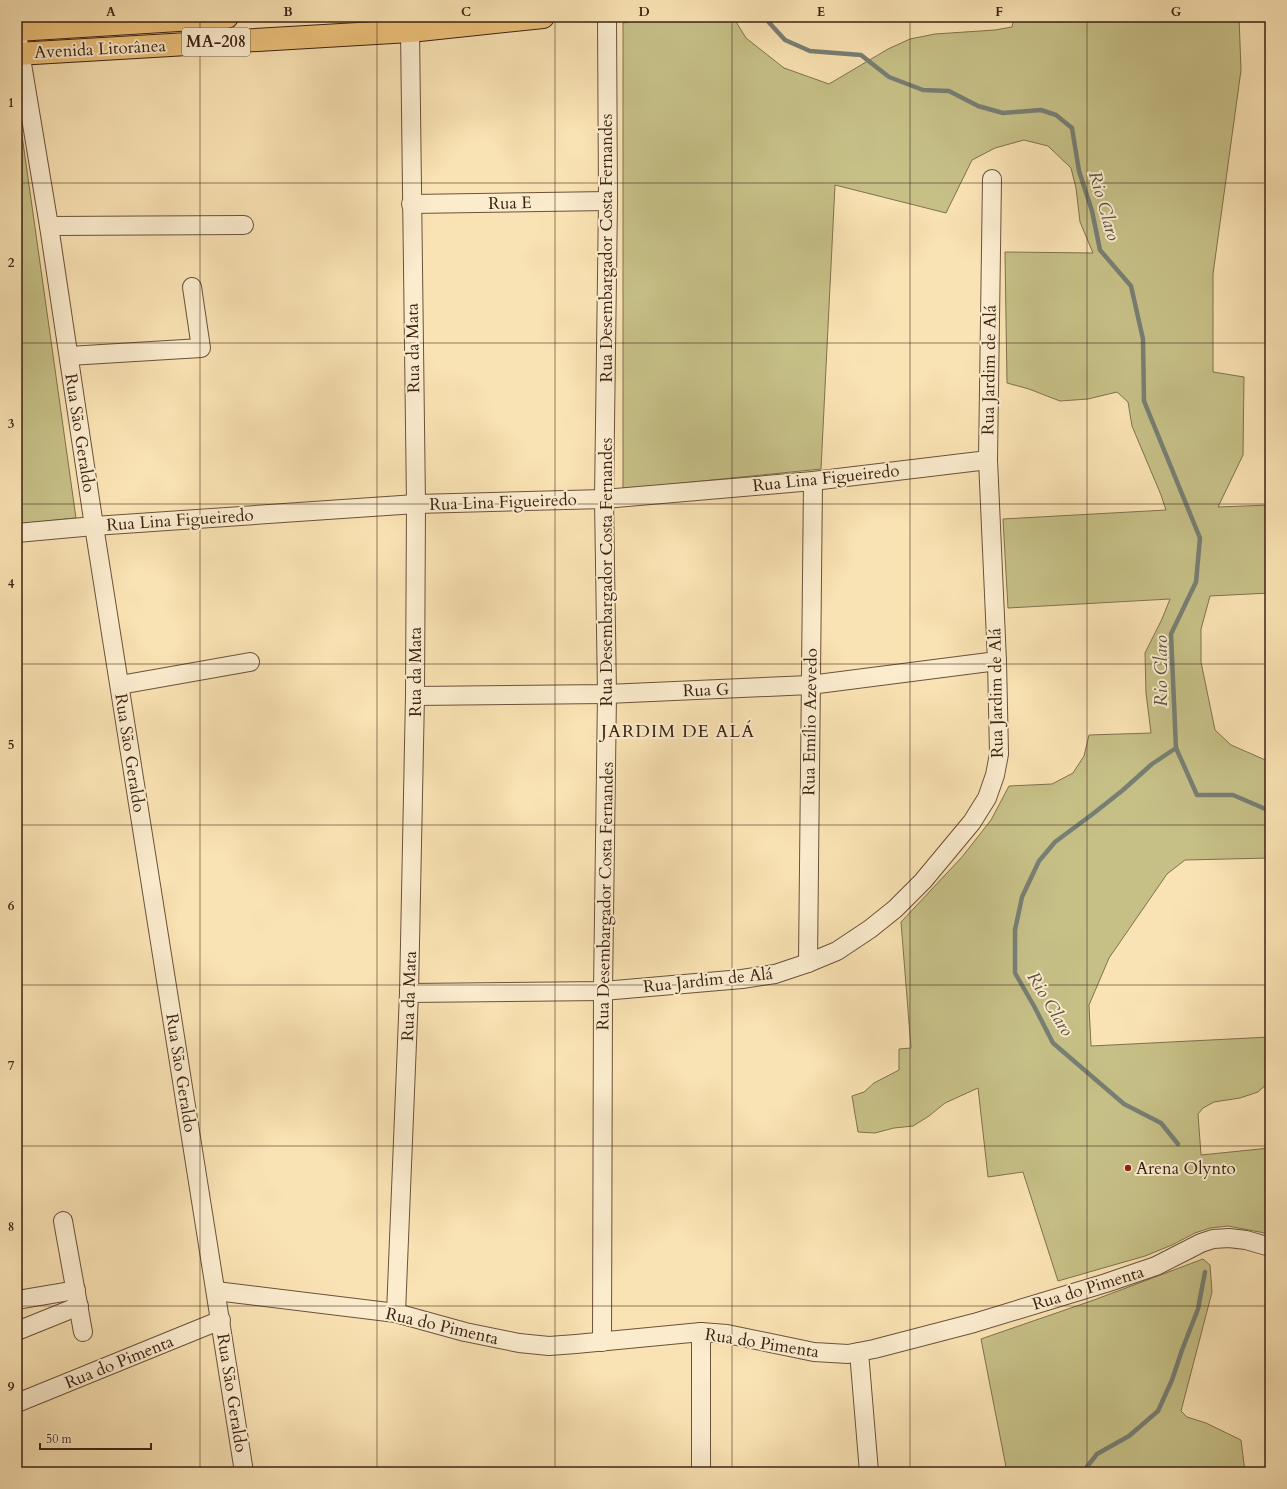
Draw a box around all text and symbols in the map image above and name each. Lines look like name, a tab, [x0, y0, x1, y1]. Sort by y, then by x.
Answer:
text: A	[106, 3, 116, 21]
text: B	[283, 3, 293, 21]
text: C	[461, 3, 471, 21]
text: D	[638, 3, 650, 21]
text: E	[817, 3, 825, 21]
text: F	[995, 3, 1003, 21]
text: G	[1171, 3, 1182, 21]
road number: MA-208	[182, 28, 250, 56]
street label: Avenida Litorânea	[34, 34, 167, 64]
text: 1	[8, 94, 14, 112]
street label: Rua Desembargador Costa Fernandes	[595, 113, 618, 382]
water label: Rio Claro	[1082, 168, 1126, 244]
street label: Rua E	[488, 191, 532, 215]
text: 2	[8, 254, 15, 272]
street label: Rua da Mata	[401, 302, 425, 393]
street label: Rua Jardim de Alá	[976, 304, 1002, 435]
street label: Rua São Geraldo	[59, 372, 101, 494]
text: 3	[8, 415, 15, 433]
street label: Rua Desembargador Costa Fernandes	[595, 437, 618, 706]
street label: Rua Lina Figueiredo	[751, 459, 901, 497]
street label: Rua Lina Figueiredo	[429, 488, 577, 516]
street label: Rua Lina Figueiredo	[106, 503, 254, 537]
text: 4	[8, 575, 15, 593]
street label: Rua da Mata	[404, 626, 427, 717]
street label: Rua Jardim de Alá	[983, 627, 1009, 758]
water label: Rio Claro	[1149, 635, 1174, 707]
street label: Rua Emílio Azevedo	[797, 648, 823, 796]
street label: Rua G	[682, 678, 730, 702]
street label: Rua São Geraldo	[109, 692, 151, 814]
district label: JARDIM DE ALÁ	[598, 719, 755, 744]
text: 5	[8, 736, 14, 754]
street label: Rua Desembargador Costa Fernandes	[591, 761, 619, 1031]
text: 6	[8, 897, 15, 915]
street label: Rua da Mata	[396, 950, 422, 1041]
street label: Rua Jardim de Alá	[642, 962, 775, 998]
water label: Rio Claro	[1021, 967, 1079, 1041]
street label: Rua São Geraldo	[160, 1012, 202, 1134]
text: 7	[8, 1057, 15, 1075]
place label: Arena Olynto	[1136, 1157, 1236, 1180]
marker: Arena Olynto	[1123, 1163, 1133, 1173]
text: 8	[8, 1218, 14, 1236]
street label: Rua do Pimenta	[1030, 1260, 1147, 1316]
street label: Rua do Pimenta	[383, 1302, 501, 1350]
street label: Rua do Pimenta	[703, 1323, 821, 1363]
street label: Rua do Pimenta	[61, 1330, 177, 1394]
street label: Rua São Geraldo	[211, 1332, 253, 1454]
text: 9	[8, 1378, 15, 1396]
scale bar	[40, 1425, 151, 1451]
text: 50 m	[46, 1431, 73, 1447]

